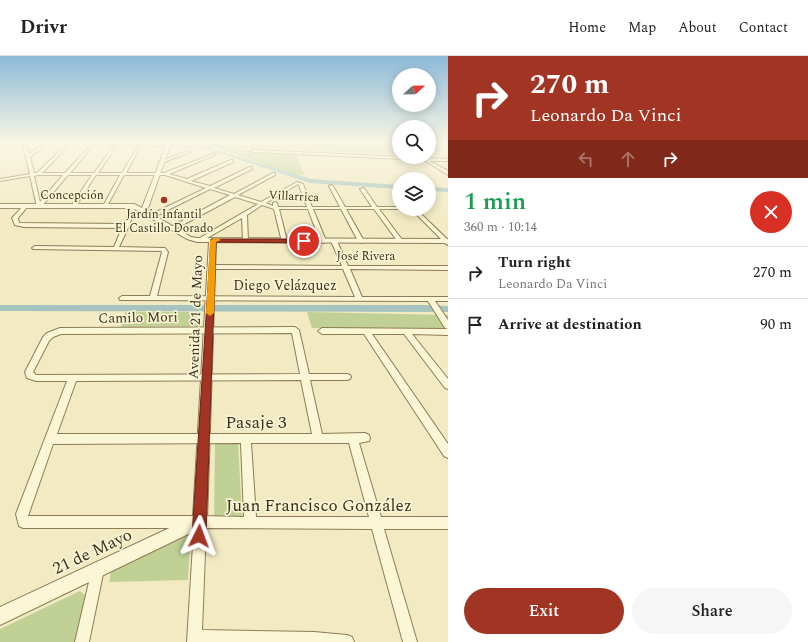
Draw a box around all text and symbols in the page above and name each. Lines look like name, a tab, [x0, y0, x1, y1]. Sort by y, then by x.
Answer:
text: Drivr	[20, 13, 67, 42]
text: Home	[568, 17, 606, 38]
text: Map	[628, 17, 656, 38]
text: About	[678, 17, 717, 38]
text: Contact	[739, 17, 788, 38]
text: 270 m	[530, 63, 609, 106]
north arrow	[392, 68, 436, 112]
map controls	[392, 68, 436, 216]
icon: right	[464, 72, 516, 124]
text: Leonardo Da Vinci	[530, 102, 681, 129]
button: search	[392, 120, 436, 164]
icon: left	[575, 148, 597, 170]
icon: ahead	[617, 148, 639, 170]
icon: right	[659, 148, 681, 170]
button: layers	[392, 172, 436, 216]
text: 1 min	[464, 184, 526, 220]
street label: Concepción	[40, 186, 104, 205]
street label: Villarrica	[268, 186, 320, 207]
button: close	[750, 191, 792, 233]
marker: Jardín Infantil El Castillo Dorado	[159, 195, 169, 205]
place label: Jardín Infantil El Castillo Dorado	[115, 205, 213, 238]
text: 360 m · 10:14	[464, 217, 537, 237]
pin	[287, 224, 321, 258]
icon: arrive	[293, 230, 315, 252]
street label: José Rivera	[337, 247, 396, 266]
text: Turn right	[498, 251, 571, 274]
street label: Avenida 21 de Mayo	[183, 255, 208, 379]
text: 270 m	[753, 261, 792, 284]
icon: right	[464, 262, 486, 284]
text: Leonardo Da Vinci	[498, 274, 607, 294]
street label: Diego Velázquez	[233, 275, 337, 296]
street label: Camilo Mori	[98, 306, 178, 329]
text: Arrive at destination	[498, 313, 642, 336]
text: 90 m	[760, 313, 792, 336]
icon: arrive	[464, 314, 486, 336]
street label: Pasaje 3	[226, 410, 287, 436]
street label: Juan Francisco González	[226, 493, 412, 519]
position arrow	[178, 515, 220, 557]
street label: 21 de Mayo	[48, 522, 136, 582]
button: Exit	[464, 588, 624, 634]
button: Share	[632, 588, 792, 634]

